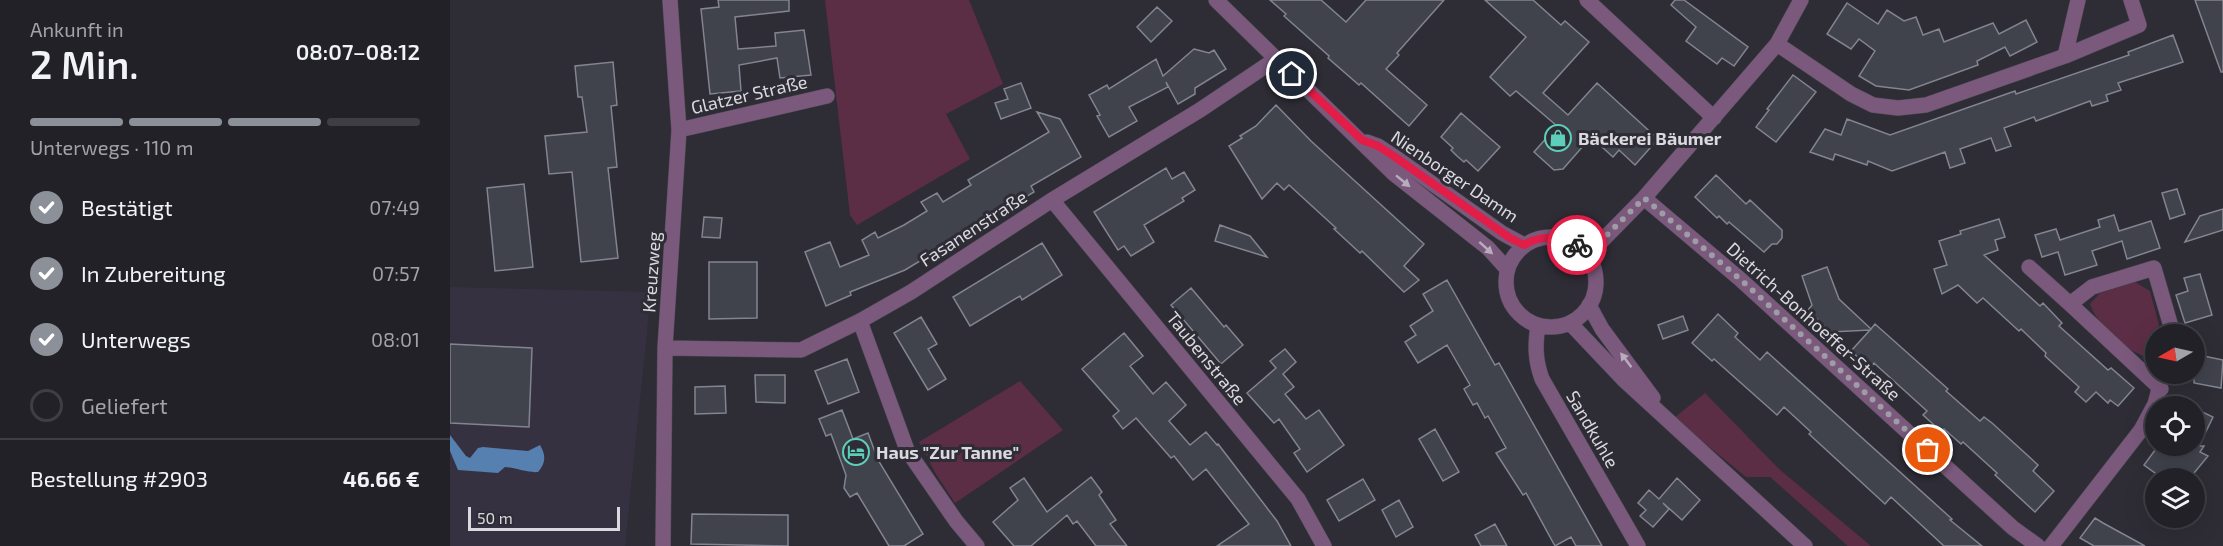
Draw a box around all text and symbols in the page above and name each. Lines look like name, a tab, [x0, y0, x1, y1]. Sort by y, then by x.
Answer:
text: Ankunft in	[30, 17, 124, 41]
text: 08:07–08:12	[296, 38, 420, 64]
text: 2 Min.	[30, 40, 139, 87]
pin	[1266, 48, 1317, 99]
icon: home	[1275, 57, 1308, 90]
street label: Glatzer Straße	[689, 70, 809, 118]
shop icon: Bäckerei Bäumer	[1543, 123, 1573, 153]
street label: Nienborger Damm	[1387, 125, 1523, 227]
place label: Bäckerei Bäumer	[1578, 127, 1722, 149]
text: Unterwegs · 110 m	[30, 135, 193, 159]
one-way arrow	[1395, 174, 1410, 187]
street label: Fasanenstraße	[915, 185, 1031, 271]
icon: check	[30, 191, 63, 224]
text: Bestätigt	[81, 194, 173, 220]
text: 07:49	[369, 195, 420, 219]
courier	[1547, 215, 1607, 275]
icon: bike	[1561, 229, 1594, 262]
street label: Kreuzweg	[637, 231, 665, 313]
street label: Dietrich-Bonhoeffer-Straße	[1722, 237, 1906, 405]
one-way arrow	[1479, 241, 1494, 255]
icon: check	[30, 257, 63, 290]
text: In Zubereitung	[81, 260, 226, 286]
text: 07:57	[372, 261, 420, 285]
street label: Taubenstraße	[1163, 307, 1251, 409]
icon: check	[30, 323, 63, 356]
north arrow	[2145, 324, 2205, 384]
map controls	[2145, 324, 2205, 528]
text: Unterwegs	[81, 326, 191, 352]
text: 08:01	[371, 327, 420, 351]
one-way arrow	[1621, 352, 1633, 367]
street label: Sandkuhle	[1562, 386, 1624, 472]
text: Geliefert	[81, 392, 168, 418]
button: locate	[2145, 396, 2205, 456]
pin	[1902, 424, 1953, 475]
icon: bag	[1911, 433, 1944, 466]
hotel icon: Haus "Zur Tanne"	[841, 437, 871, 467]
place label: Haus "Zur Tanne"	[876, 441, 1019, 463]
text: Bestellung #2903	[30, 465, 208, 491]
text: 46.66 €	[343, 465, 420, 491]
button: layers	[2145, 468, 2205, 528]
scale bar	[468, 504, 620, 532]
text: 50 m	[477, 508, 513, 527]

